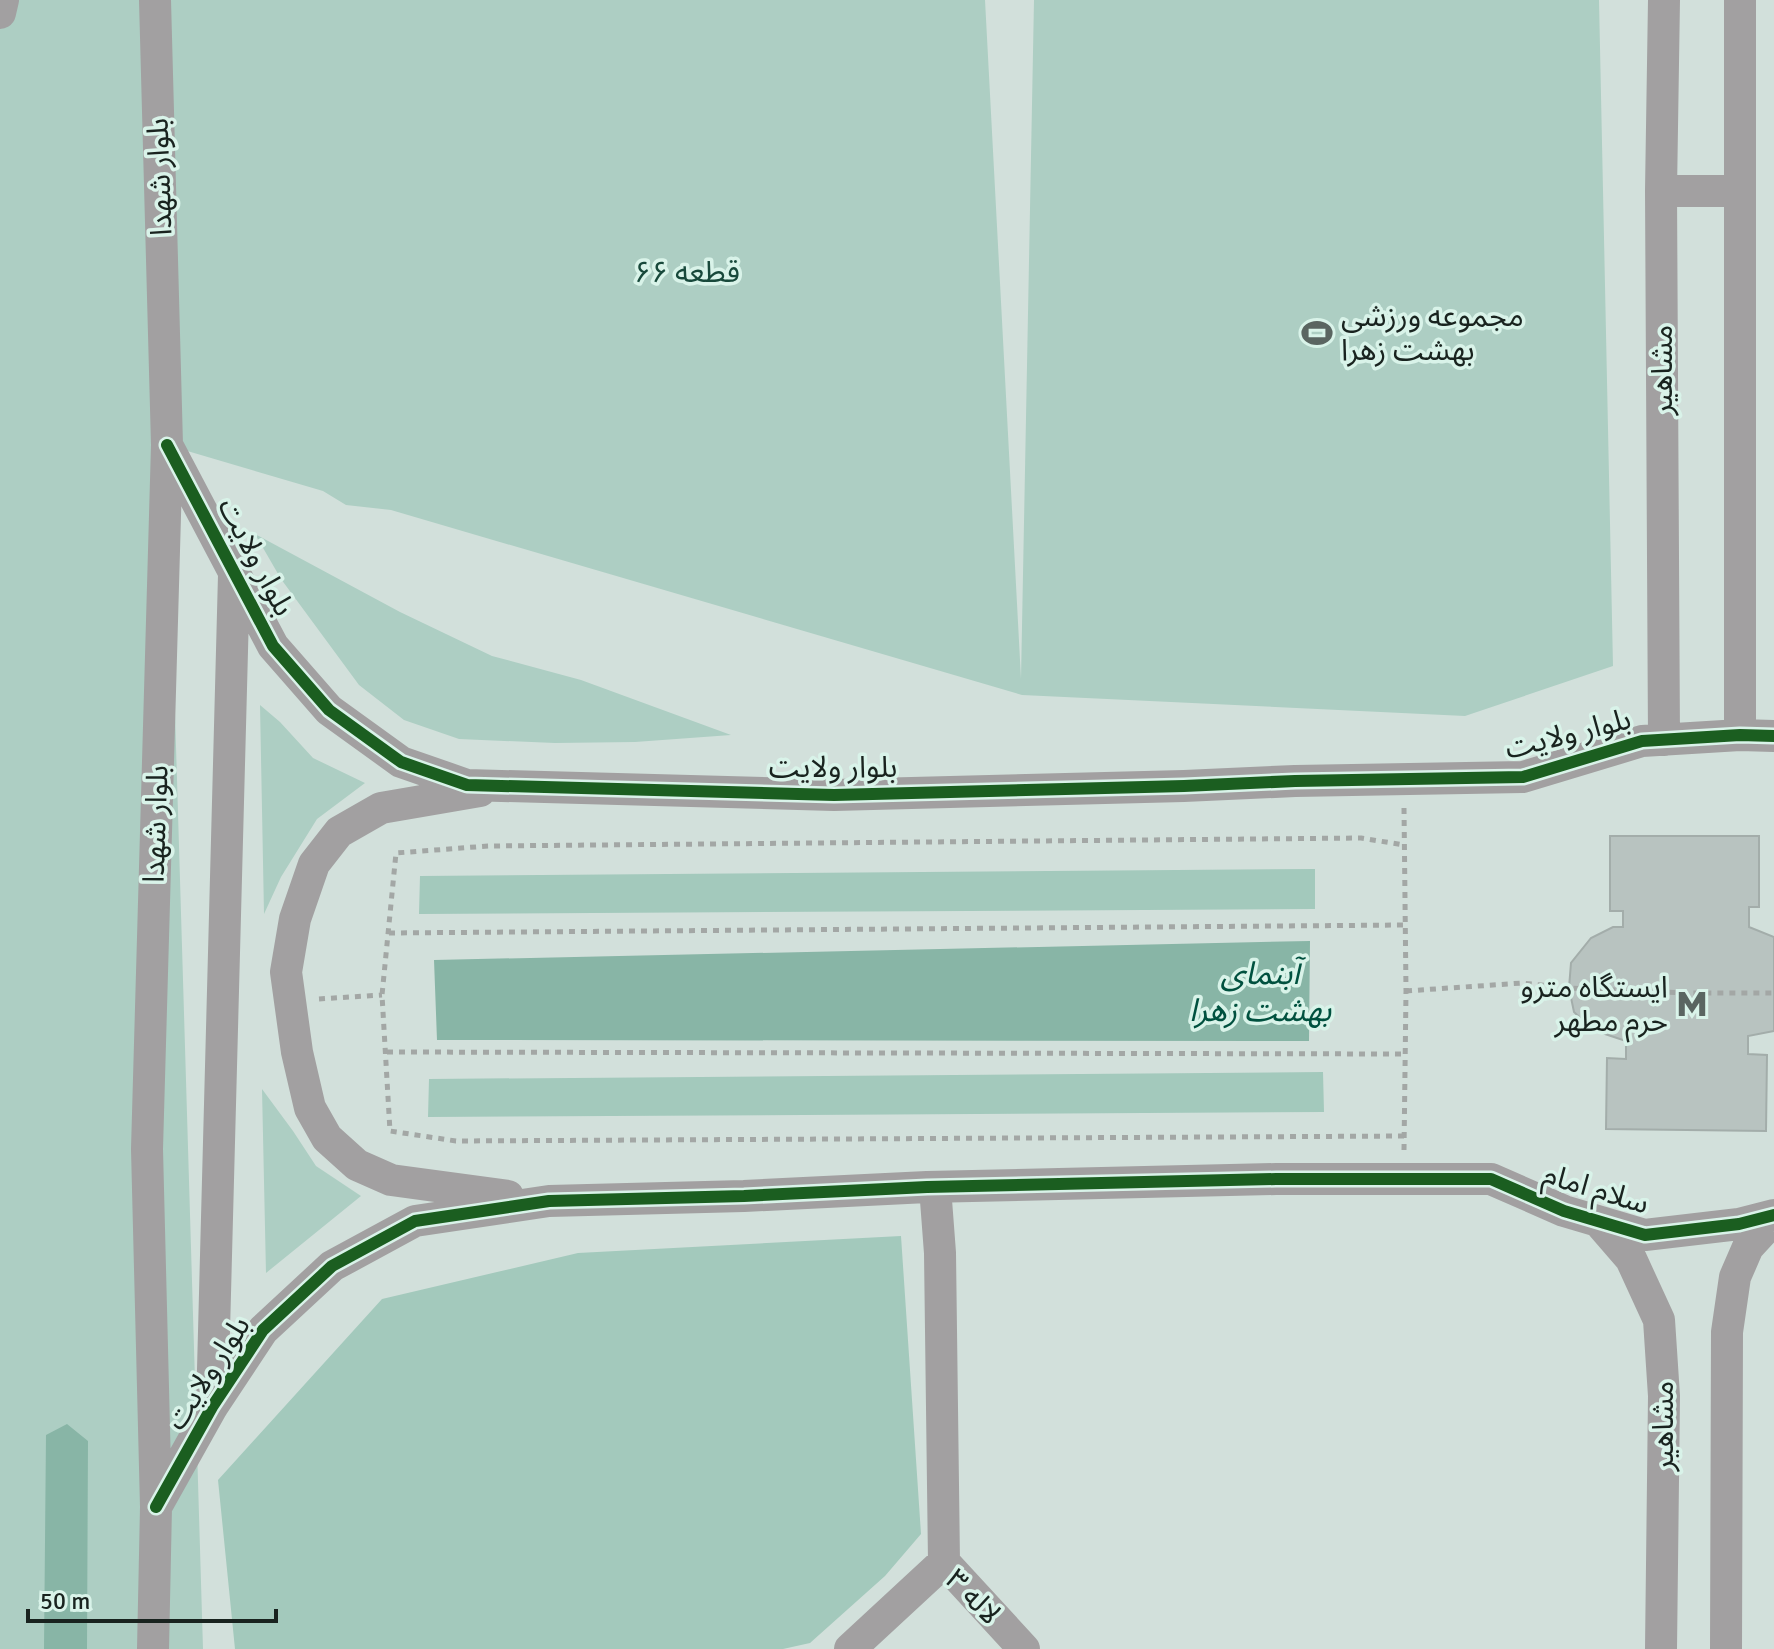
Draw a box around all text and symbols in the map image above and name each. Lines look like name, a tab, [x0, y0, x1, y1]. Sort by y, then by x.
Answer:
street label: بلوار شهدا	[139, 117, 181, 237]
park label: قطعه ۶۶	[634, 254, 740, 291]
place label: مجموعه ورزشی بهشت زهرا	[1341, 298, 1524, 369]
sports icon: مجموعه ورزشی بهشت زهرا	[1300, 316, 1334, 350]
street label: مشاهیر	[1644, 325, 1681, 416]
street label: بلوار ولایت	[209, 492, 303, 622]
street label: بلوار ولایت	[1501, 700, 1635, 768]
street label: بلوار ولایت	[769, 749, 897, 786]
street label: بلوار شهدا	[135, 764, 177, 884]
water label: آبنمای بهشت زهرا	[1189, 954, 1332, 1030]
place label: ایستگاه مترو حرم مطهر	[1520, 969, 1668, 1043]
metro station icon: ایستگاه مترو حرم مطهر	[1675, 987, 1709, 1021]
street label: سلام امام	[1538, 1155, 1653, 1225]
street label: بلوار ولایت	[157, 1309, 259, 1437]
street label: مشاهیر	[1645, 1381, 1682, 1472]
street label: لاله ۳	[937, 1561, 1009, 1633]
scale bar	[28, 1573, 276, 1623]
text: 50 m	[40, 1586, 90, 1616]

